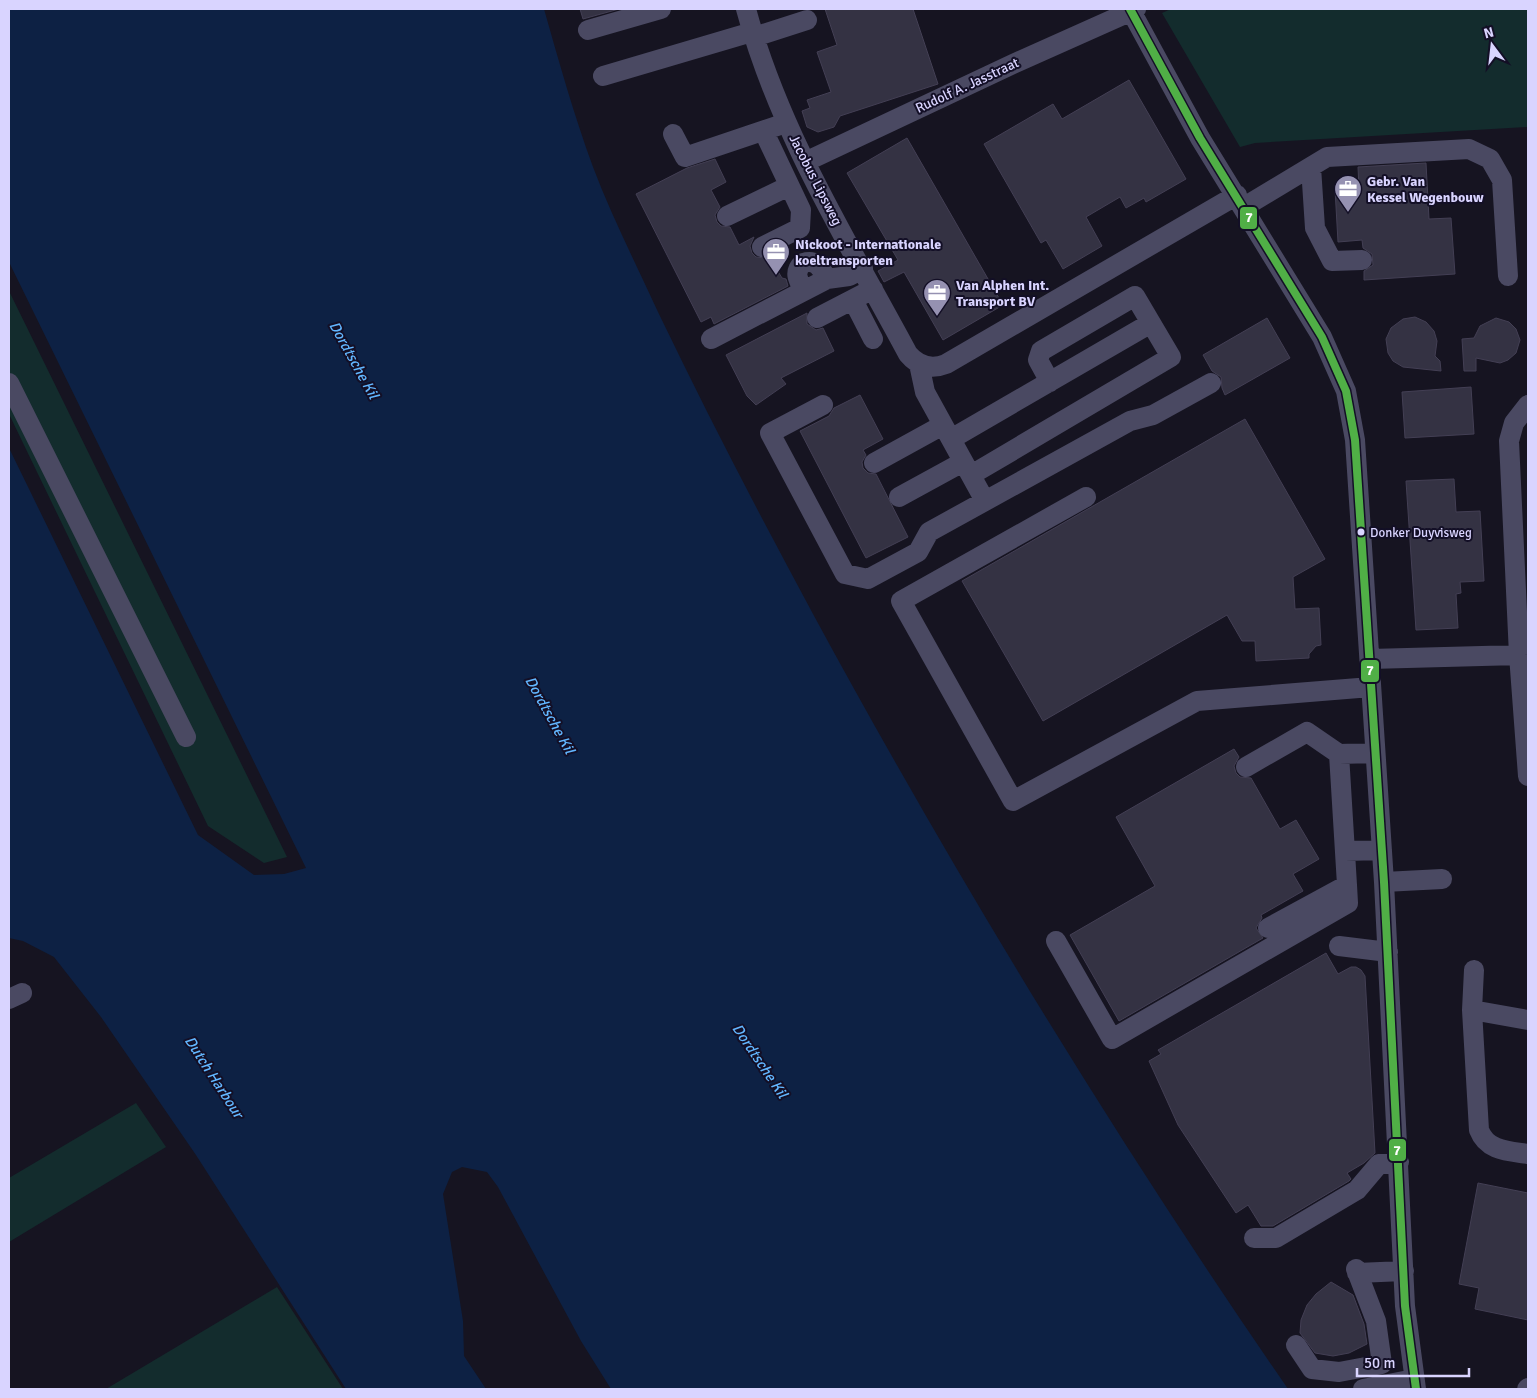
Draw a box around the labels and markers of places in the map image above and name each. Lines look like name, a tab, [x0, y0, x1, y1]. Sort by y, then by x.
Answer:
place label: Gebr. Van Kessel Wegenbouw	[1367, 173, 1484, 206]
office icon: Gebr. Van Kessel Wegenbouw	[1333, 174, 1363, 213]
place label: Nickoot - Internationale koeltransporten	[795, 236, 941, 269]
office icon: Nickoot - Internationale koeltransporten	[761, 237, 791, 276]
place label: Van Alphen Int. Transport BV	[956, 277, 1049, 310]
office icon: Van Alphen Int. Transport BV	[922, 278, 952, 317]
place label: Donker Duyvisweg	[1370, 525, 1472, 541]
marker: Donker Duyvisweg	[1356, 527, 1366, 537]

